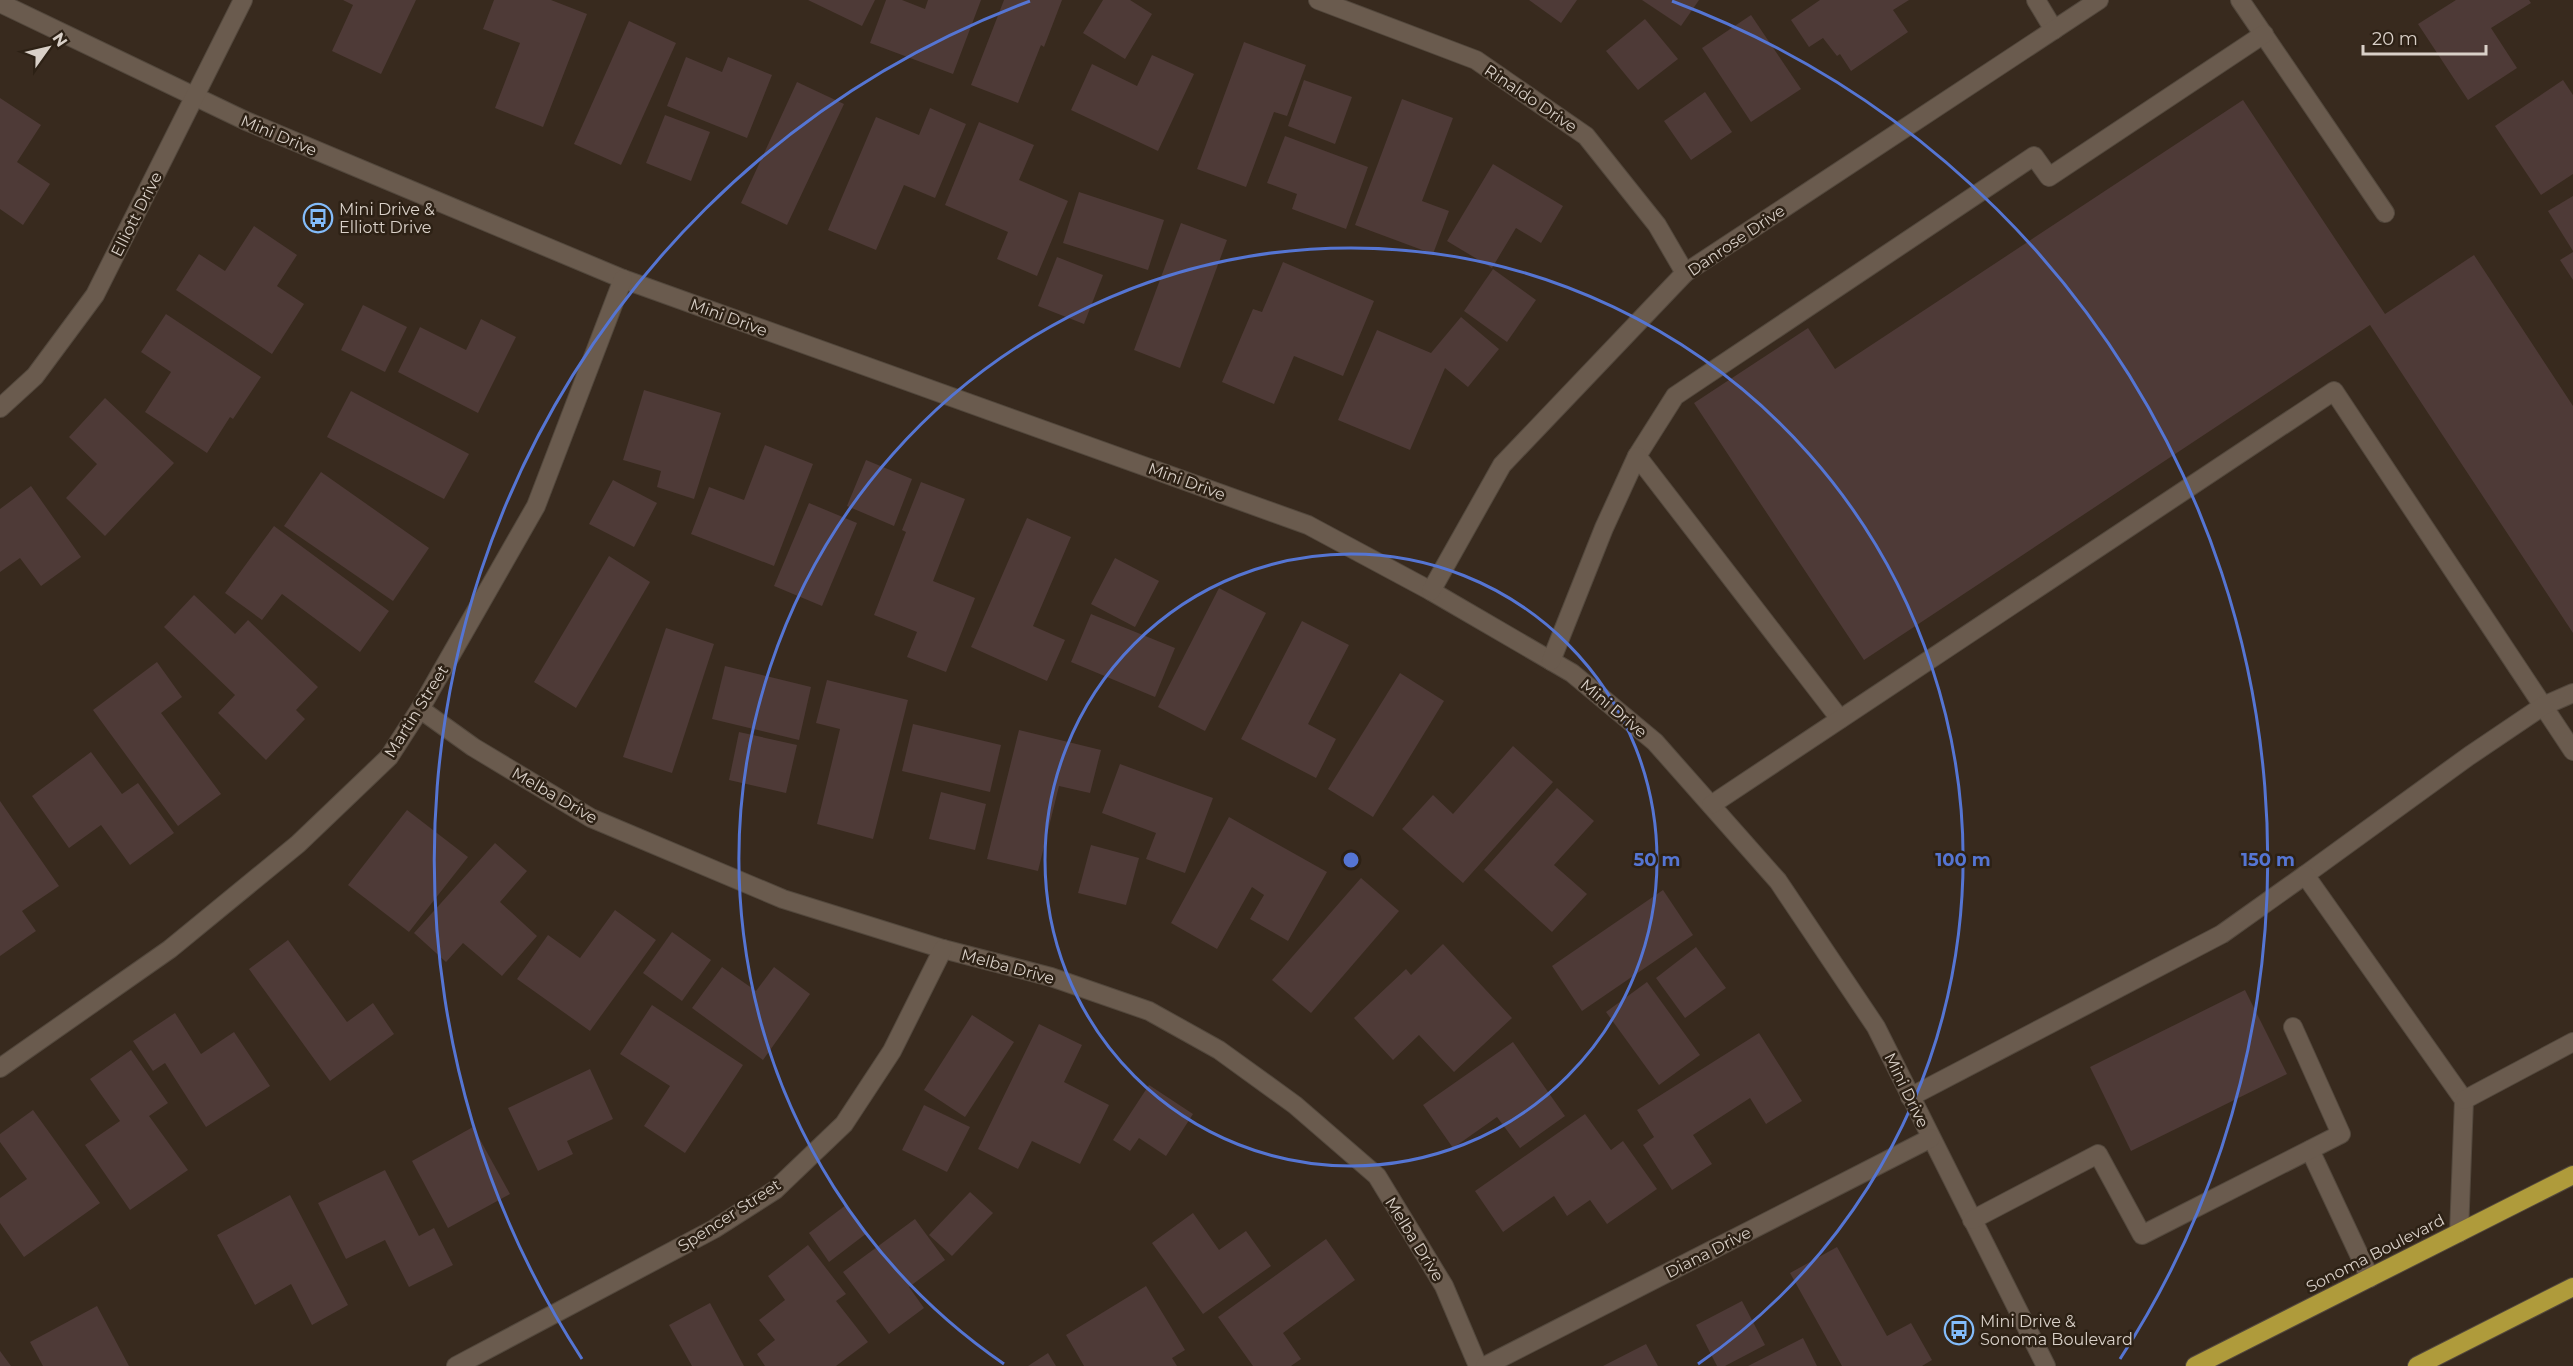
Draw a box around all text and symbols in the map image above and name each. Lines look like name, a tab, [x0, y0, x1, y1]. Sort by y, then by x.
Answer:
north arrow	[18, 18, 78, 78]
scale bar	[2363, 18, 2486, 56]
text: 20 m	[2372, 28, 2418, 50]
text: N	[49, 29, 72, 51]
street label: Rinaldo Drive	[1481, 61, 1581, 136]
street label: Mini Drive	[238, 111, 320, 160]
street label: Elliott Drive	[107, 169, 166, 260]
place label: Mini Drive & Elliott Drive	[339, 200, 435, 237]
street label: Danrose Drive	[1684, 201, 1789, 280]
bus stop icon: Mini Drive & Elliott Drive	[302, 202, 334, 234]
street label: Mini Drive	[688, 295, 770, 340]
street label: Mini Drive	[1146, 459, 1228, 504]
street label: Martin Street	[380, 661, 453, 761]
street label: Mini Drive	[1577, 675, 1651, 742]
street label: Melba Drive	[509, 763, 601, 828]
text: 50 m	[1634, 849, 1680, 871]
text: 100 m	[1935, 849, 1991, 871]
text: 150 m	[2241, 849, 2295, 871]
centre of rings	[1341, 850, 1361, 870]
street label: Melba Drive	[959, 945, 1056, 988]
street label: Mini Drive	[1880, 1050, 1933, 1131]
street label: Spencer Street	[674, 1175, 785, 1256]
street label: Melba Drive	[1381, 1194, 1448, 1285]
street label: Sonoma Boulevard	[2303, 1210, 2448, 1297]
street label: Diana Drive	[1662, 1223, 1754, 1282]
place label: Mini Drive & Sonoma Boulevard	[1980, 1312, 2133, 1349]
bus stop icon: Mini Drive & Sonoma Boulevard	[1943, 1314, 1975, 1346]

